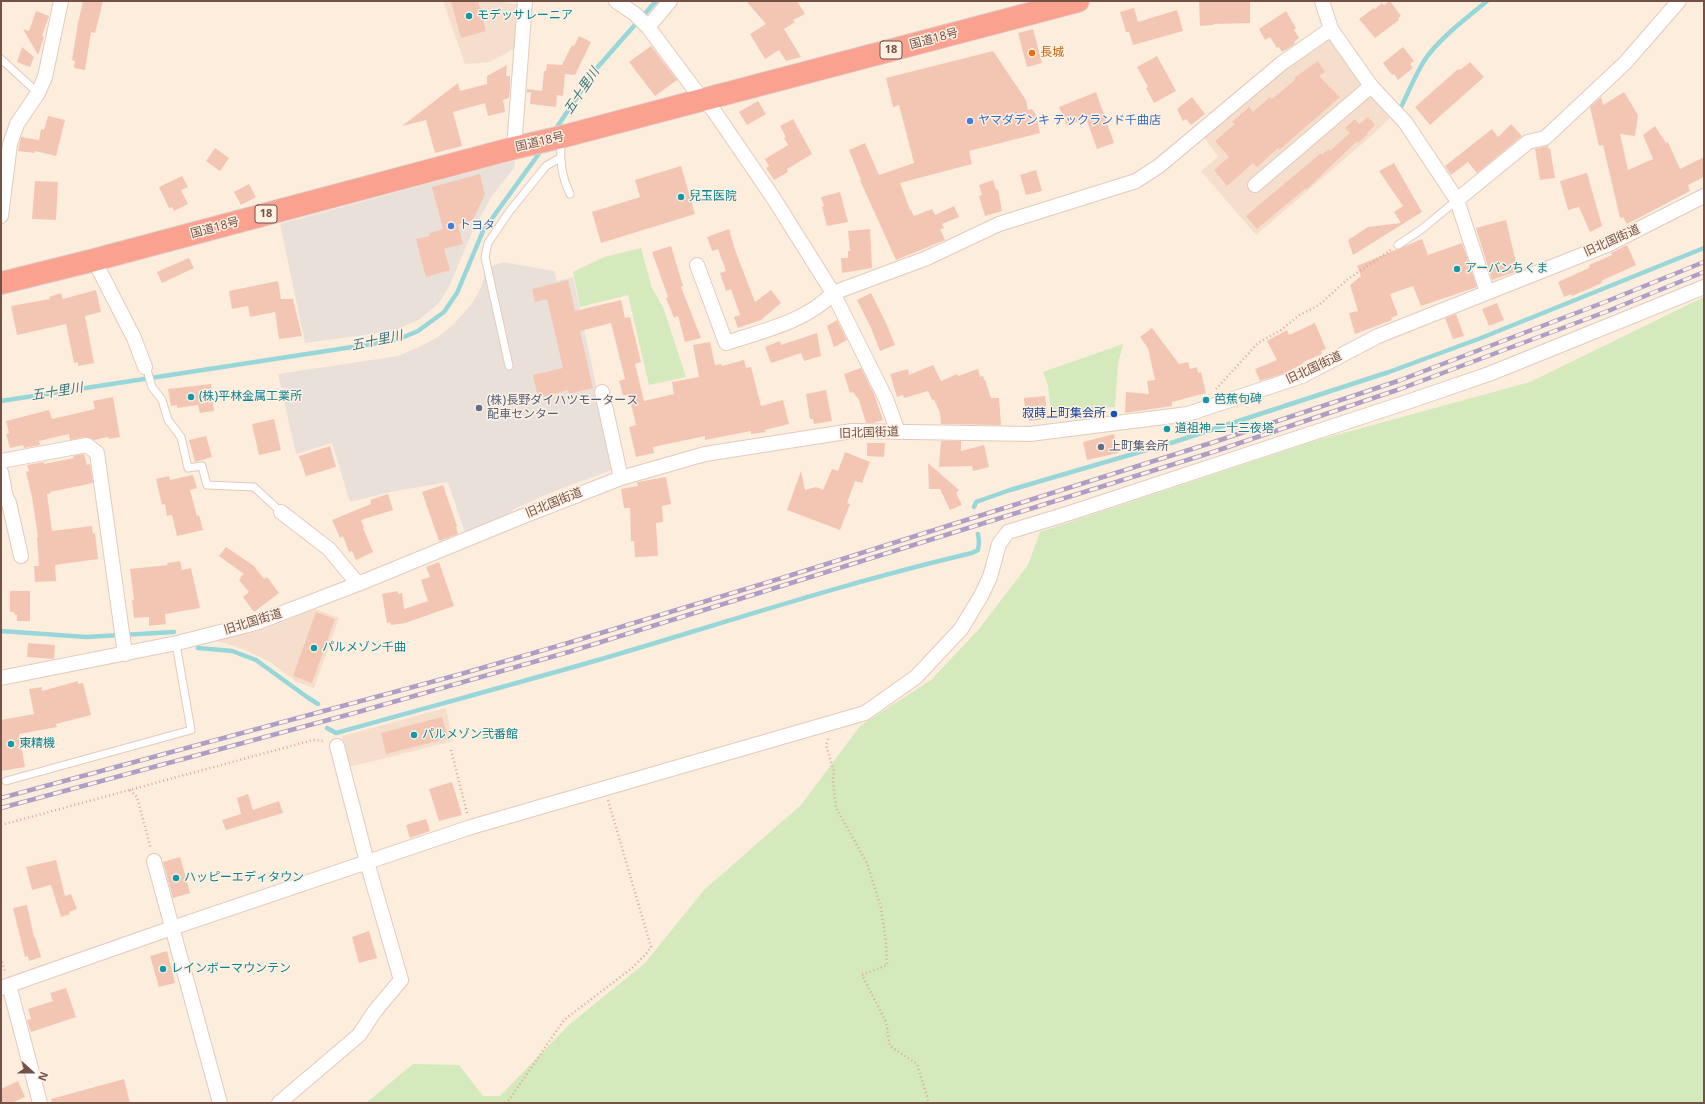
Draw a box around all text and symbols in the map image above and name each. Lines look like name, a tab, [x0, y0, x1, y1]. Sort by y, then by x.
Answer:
place label: モデッサレーニア	[477, 9, 573, 23]
marker: モデッサレーニア	[464, 11, 474, 21]
street label: 国道18号	[908, 26, 960, 52]
road number: 18	[880, 41, 902, 59]
place label: 長城	[1040, 46, 1064, 60]
marker: 長城	[1027, 48, 1037, 58]
water label: 五十里川	[561, 65, 603, 117]
place label: ヤマダデンキ テックランド千曲店	[978, 114, 1161, 128]
marker: ヤマダデンキ テックランド千曲店	[965, 116, 975, 126]
street label: 国道18号	[514, 129, 566, 155]
place label: 兒玉医院	[689, 190, 737, 204]
marker: 兒玉医院	[676, 192, 686, 202]
road number: 18	[255, 205, 277, 223]
street label: 国道18号	[189, 215, 241, 241]
place label: トヨタ	[459, 219, 495, 233]
marker: トヨタ	[446, 221, 456, 231]
street label: 旧北国街道	[1582, 222, 1642, 260]
place label: アーバンちくま	[1465, 262, 1548, 276]
marker: アーバンちくま	[1452, 264, 1462, 274]
water label: 五十里川	[350, 328, 404, 354]
street label: 旧北国街道	[1284, 349, 1344, 387]
water label: 五十里川	[30, 380, 84, 404]
place label: (株)平林金属工業所	[199, 390, 302, 404]
marker: (株)平林金属工業所	[186, 392, 196, 402]
place label: 芭蕉句碑	[1214, 393, 1262, 407]
place label: (株)長野ダイハツモータース 配車センター	[487, 394, 638, 422]
marker: 芭蕉句碑	[1201, 395, 1211, 405]
marker: (株)長野ダイハツモータース 配車センター	[474, 403, 484, 413]
place label: 寂蒔上町集会所	[1022, 407, 1106, 421]
marker: 寂蒔上町集会所	[1109, 409, 1119, 419]
place label: 道祖神 二十三夜塔	[1175, 422, 1274, 436]
marker: 道祖神 二十三夜塔	[1162, 424, 1172, 434]
street label: 旧北国街道	[839, 425, 899, 441]
place label: 上町集会所	[1109, 440, 1169, 454]
marker: 上町集会所	[1096, 442, 1106, 452]
street label: 旧北国街道	[523, 485, 585, 521]
street label: 旧北国街道	[222, 606, 284, 638]
place label: パルメゾン千曲	[322, 641, 406, 655]
marker: パルメゾン千曲	[309, 643, 319, 653]
place label: パルメゾン弐番館	[422, 728, 518, 742]
marker: パルメゾン弐番館	[409, 730, 419, 740]
place label: 東精機	[19, 737, 55, 751]
marker: 東精機	[6, 739, 16, 749]
place label: ハッピーエディタウン	[184, 871, 304, 885]
marker: ハッピーエディタウン	[171, 873, 181, 883]
place label: レインボーマウンテン	[171, 962, 291, 976]
marker: レインボーマウンテン	[158, 964, 168, 974]
north arrow	[12, 1052, 52, 1092]
text: N	[35, 1070, 52, 1083]

